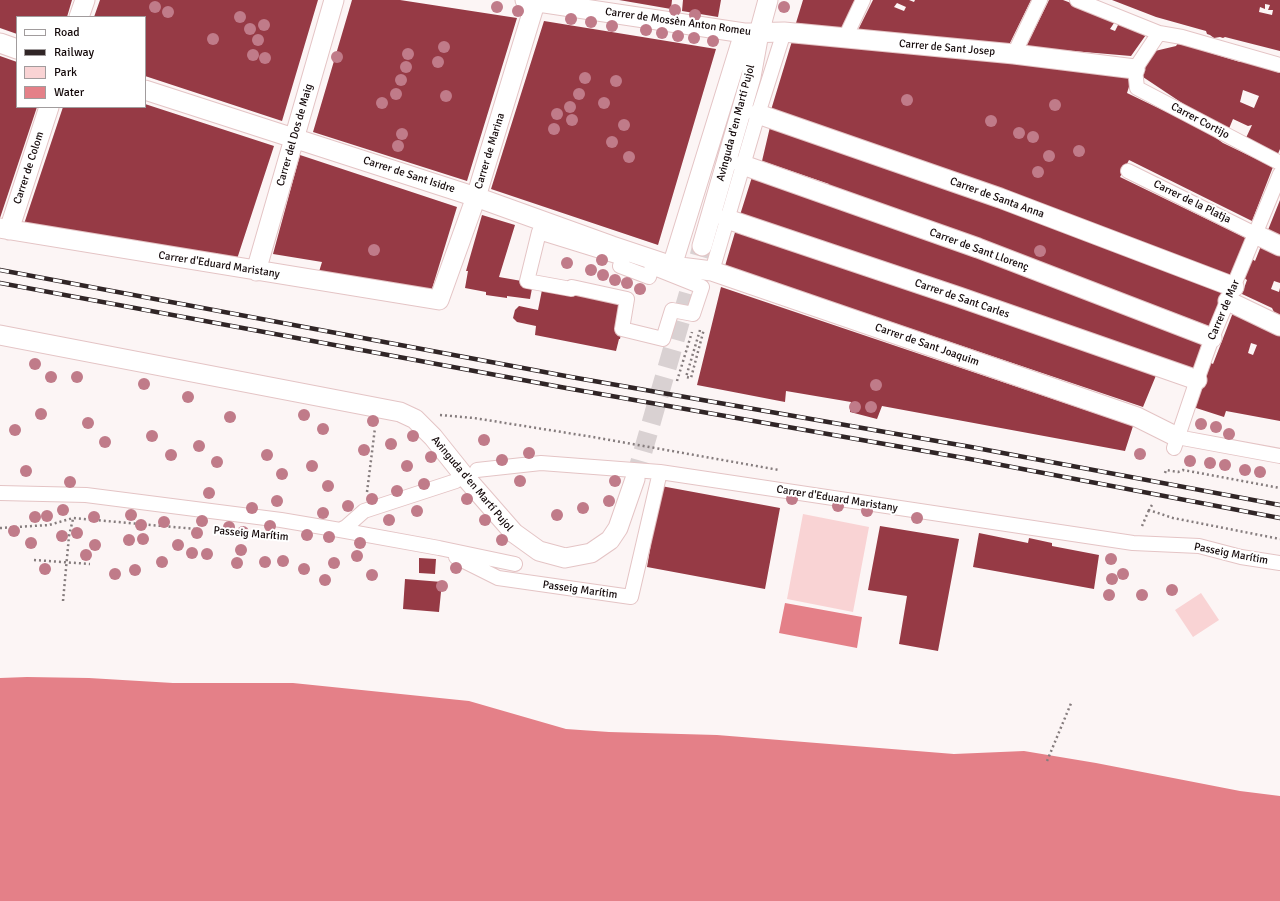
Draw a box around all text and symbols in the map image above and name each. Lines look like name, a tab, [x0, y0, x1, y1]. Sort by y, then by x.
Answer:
street label: Carrer de Mossèn Anton Romeu	[604, 5, 752, 39]
legend	[16, 16, 146, 108]
text: Road	[54, 25, 80, 40]
street label: Carrer de Sant Josep	[898, 37, 996, 59]
text: Railway	[54, 45, 94, 60]
street label: Avinguda d'en Martí Pujol	[714, 63, 758, 183]
text: Park	[54, 65, 77, 80]
street label: Carrer del Dos de Maig	[274, 82, 316, 188]
text: Water	[54, 85, 84, 100]
street label: Carrer Cortijo	[1169, 100, 1231, 142]
street label: Carrer de Marina	[472, 111, 508, 191]
street label: Carrer de Colom	[11, 130, 47, 206]
street label: Carrer de Sant Isidre	[361, 154, 457, 196]
street label: Carrer de Santa Anna	[948, 175, 1046, 221]
street label: Carrer de la Platja	[1151, 178, 1233, 226]
street label: Carrer de Sant Llorenç	[928, 226, 1030, 274]
street label: Carrer d'Eduard Maristany	[157, 249, 281, 281]
street label: Carrer de Sant Carles	[913, 277, 1011, 321]
street label: Carrer de Mar	[1205, 278, 1243, 342]
street label: Carrer de Sant Joaquim	[873, 321, 981, 369]
street label: Avinguda d'en Martí Pujol	[428, 434, 516, 534]
street label: Carrer d'Eduard Maristany	[775, 483, 899, 515]
street label: Passeig Marítim	[213, 524, 289, 544]
street label: Passeig Marítim	[1193, 540, 1269, 568]
street label: Passeig Marítim	[542, 578, 618, 602]

